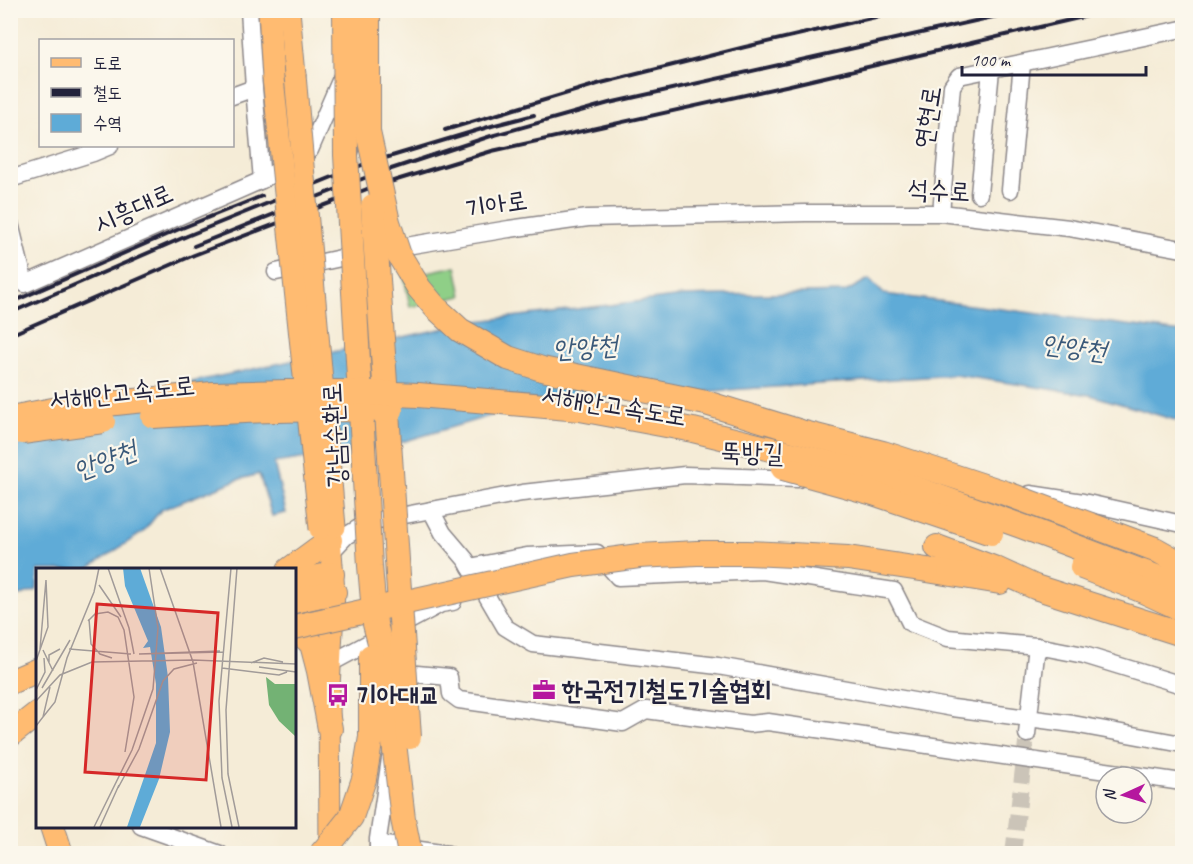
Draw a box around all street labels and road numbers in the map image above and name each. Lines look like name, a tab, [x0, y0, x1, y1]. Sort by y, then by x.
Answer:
street label: 연현로	[906, 84, 949, 151]
street label: 석수로	[907, 172, 971, 209]
street label: 시흥대로	[88, 176, 178, 241]
street label: 기아로	[463, 183, 530, 226]
street label: 서해안고속도로	[48, 368, 197, 417]
street label: 서해안고속도로	[539, 378, 689, 433]
street label: 강남순환로	[315, 382, 354, 488]
street label: 뚝방길	[720, 435, 784, 470]

